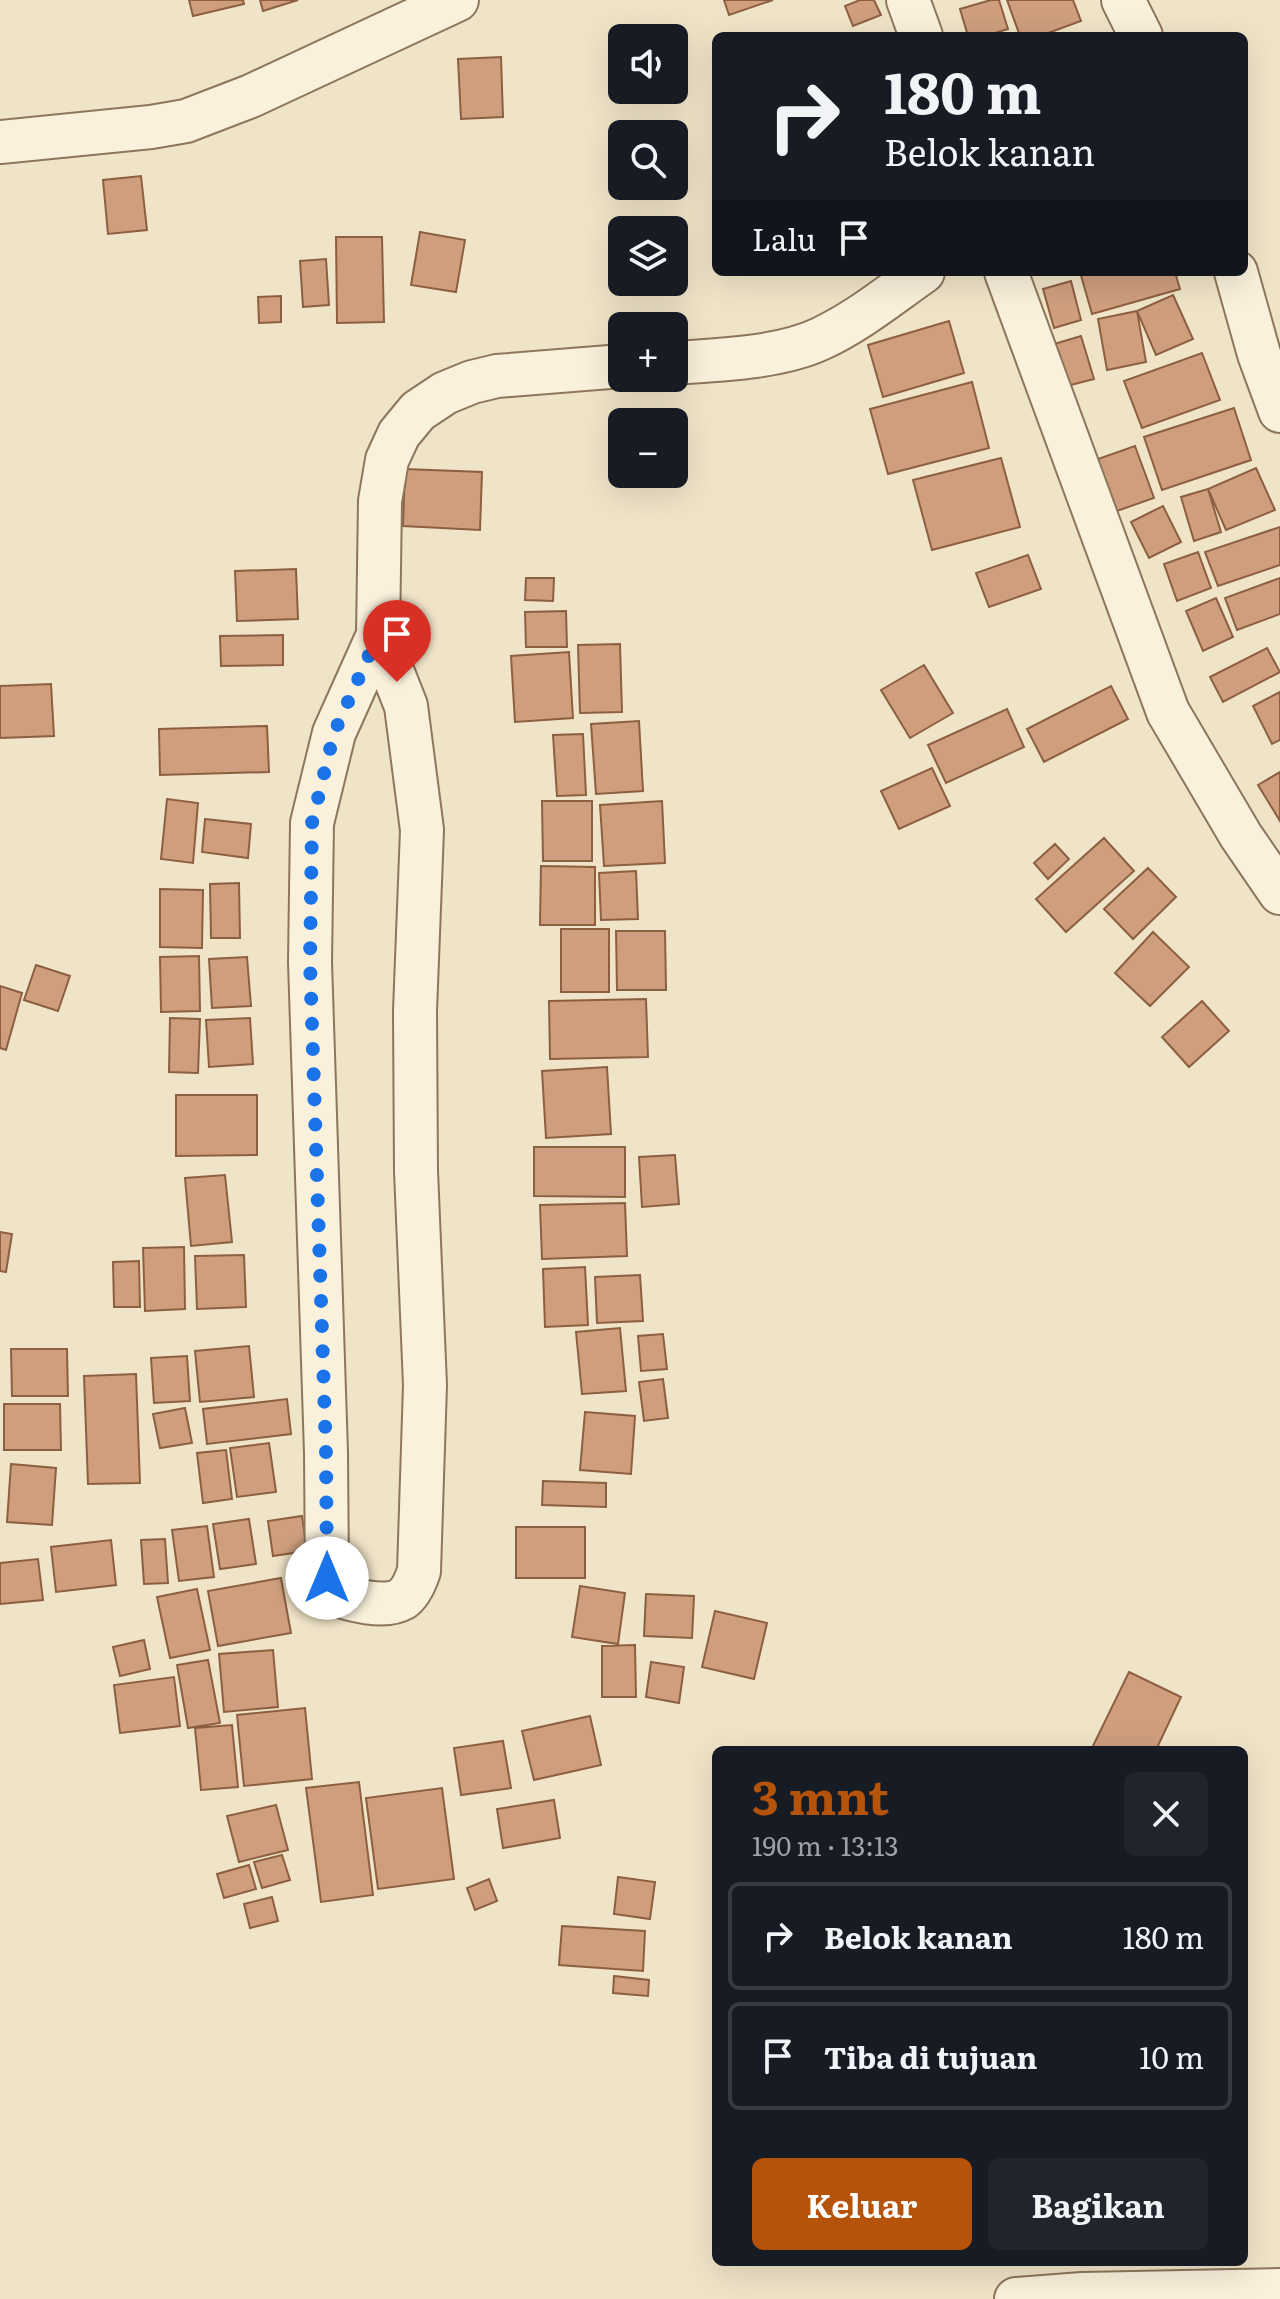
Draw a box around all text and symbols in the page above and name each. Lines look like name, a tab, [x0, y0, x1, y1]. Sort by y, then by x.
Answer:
map controls	[608, 24, 688, 488]
button: sound	[608, 24, 688, 104]
text: 180 m	[884, 48, 1042, 131]
icon: right	[752, 64, 856, 168]
button: search	[608, 120, 688, 200]
text: Belok kanan	[884, 124, 1095, 177]
button: layers	[608, 216, 688, 296]
text: Lalu	[752, 216, 816, 260]
icon: arrive	[832, 216, 876, 260]
button: +	[608, 312, 688, 392]
button: −	[608, 408, 688, 488]
pin	[363, 600, 431, 682]
icon: arrive	[375, 612, 419, 656]
position arrow	[285, 1536, 369, 1620]
text: 3 mnt	[752, 1759, 889, 1830]
button: close	[1124, 1772, 1208, 1856]
text: 190 m · 13:13	[752, 1825, 899, 1864]
icon: right	[756, 1914, 800, 1958]
text: Belok kanan	[824, 1914, 1013, 1958]
text: 180 m	[1123, 1914, 1204, 1958]
icon: arrive	[756, 2034, 800, 2078]
text: Tiba di tujuan	[824, 2034, 1037, 2078]
text: 10 m	[1139, 2034, 1204, 2078]
button: Keluar	[752, 2158, 972, 2250]
button: Bagikan	[988, 2158, 1208, 2250]

